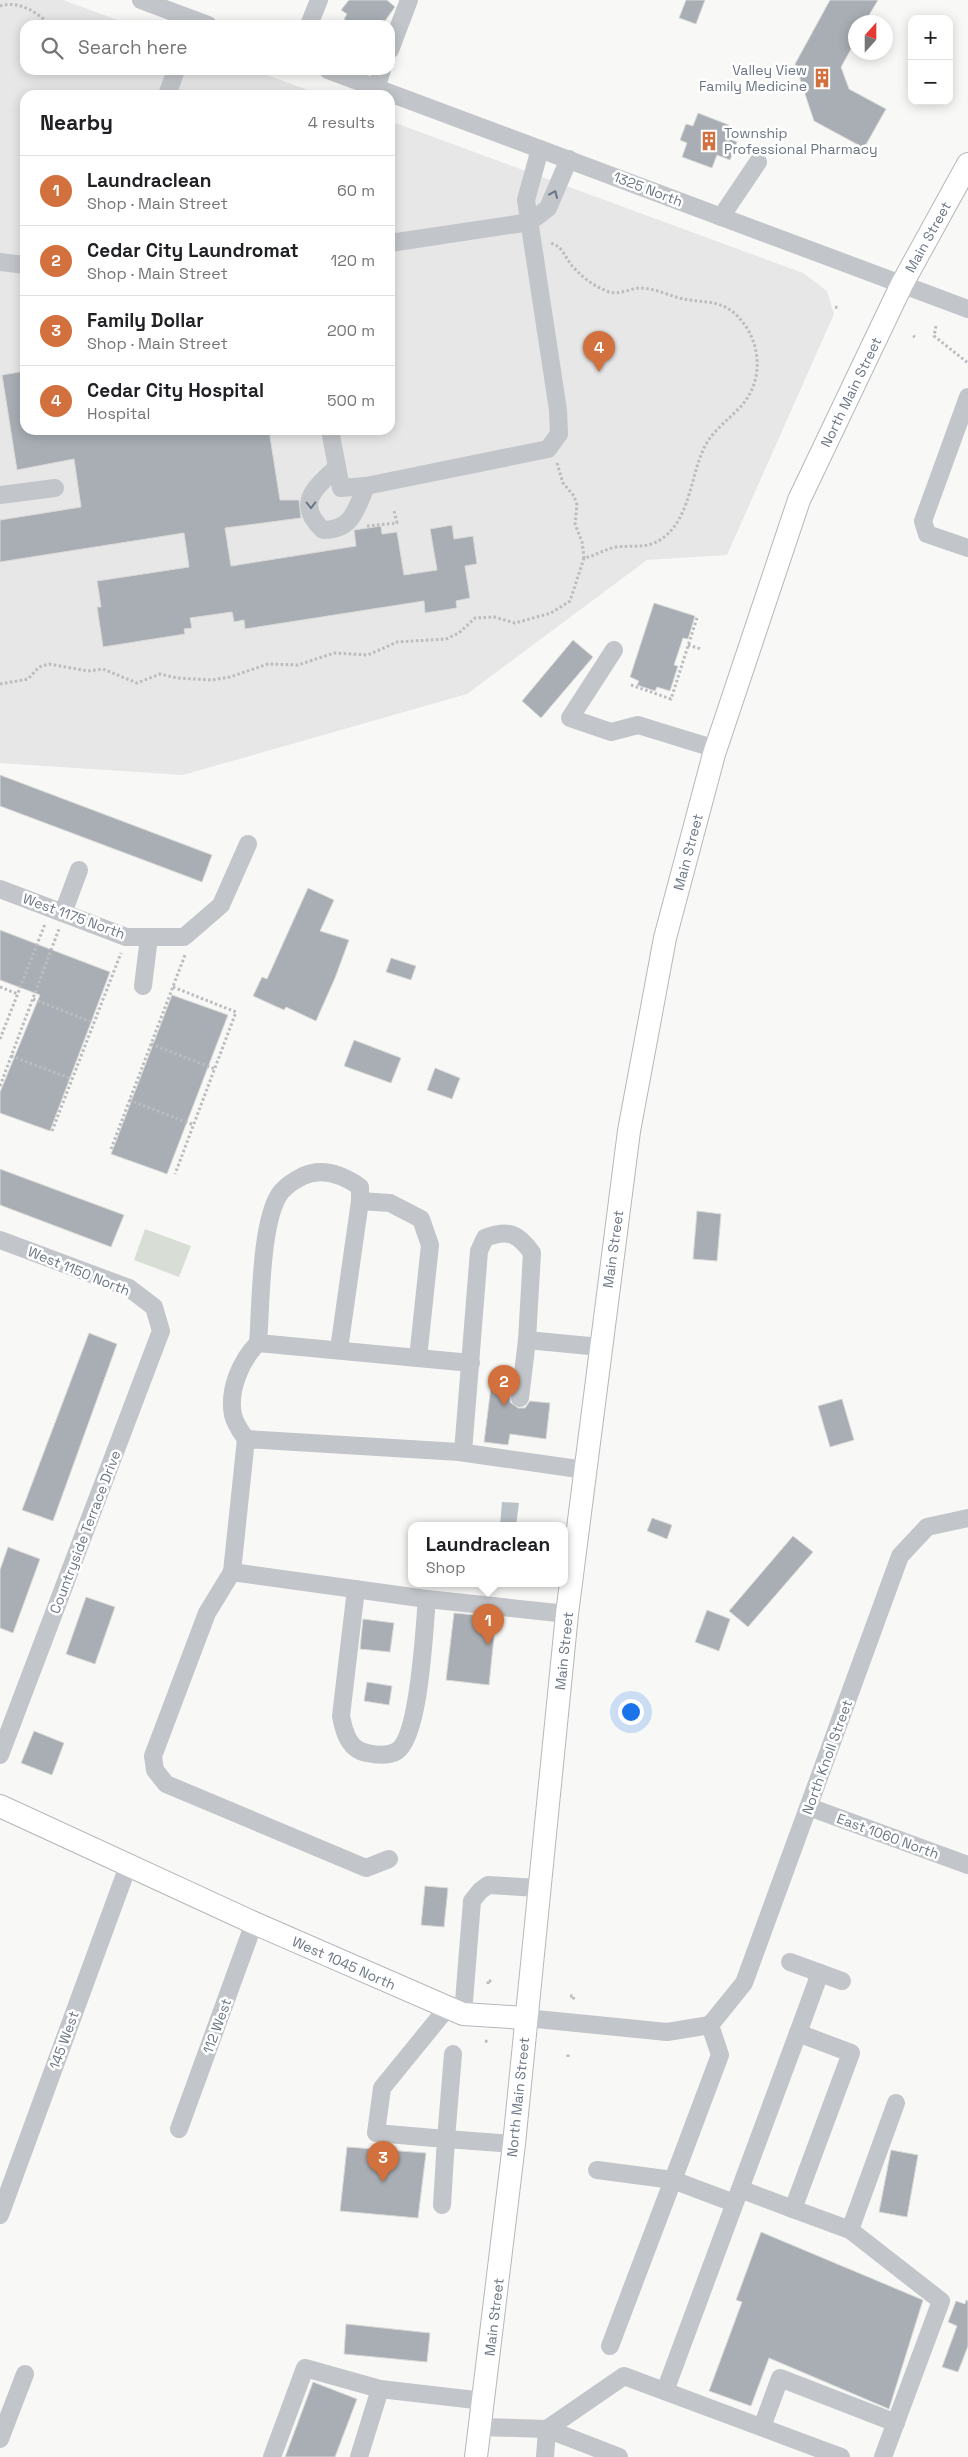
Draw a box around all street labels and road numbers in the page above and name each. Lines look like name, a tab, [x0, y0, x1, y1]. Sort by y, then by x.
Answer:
street label: 1325 North	[611, 168, 685, 210]
street label: Main Street	[901, 198, 955, 276]
street label: North Main Street	[817, 334, 885, 450]
street label: Main Street	[669, 812, 707, 892]
street label: West 1175 North	[20, 889, 128, 943]
street label: Main Street	[599, 1209, 627, 1289]
street label: West 1150 North	[25, 1242, 133, 1300]
street label: Countryside Terrace Drive	[46, 1448, 124, 1616]
street label: Main Street	[551, 1611, 577, 1691]
street label: North Knoll Street	[798, 1697, 856, 1817]
street label: East 1060 North	[834, 1809, 942, 1863]
street label: West 1045 North	[289, 1932, 399, 1994]
street label: 112 West	[199, 1996, 235, 2056]
street label: 145 West	[45, 2008, 83, 2072]
street label: North Main Street	[503, 2036, 533, 2158]
street label: Main Street	[480, 2277, 508, 2357]

